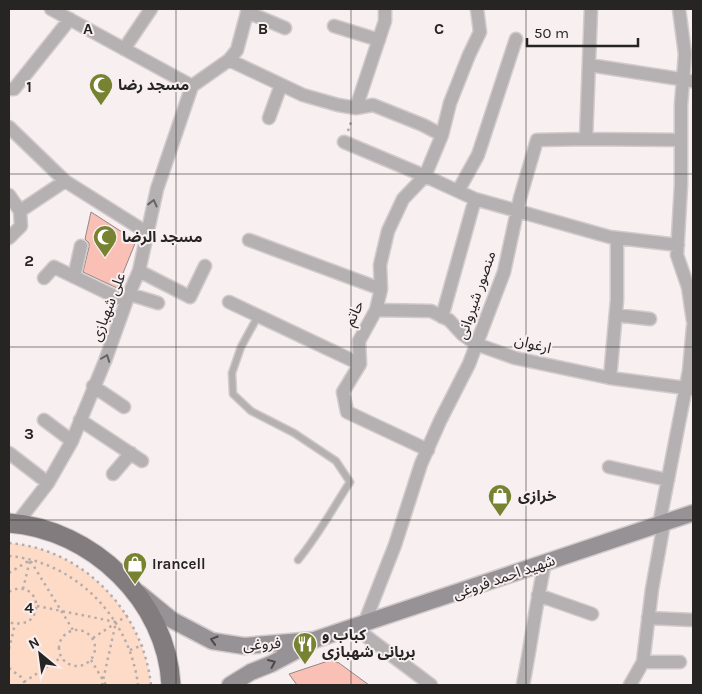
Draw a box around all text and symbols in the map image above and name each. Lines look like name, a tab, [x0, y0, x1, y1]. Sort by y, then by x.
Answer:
scale bar	[527, 15, 638, 47]
text: A	[83, 19, 93, 38]
text: B	[258, 19, 268, 38]
text: C	[434, 19, 444, 38]
text: 50 m	[534, 24, 569, 42]
mosque icon: مسجد رضا	[88, 72, 114, 106]
place label: مسجد رضا	[118, 76, 189, 94]
text: 1	[26, 77, 32, 96]
one-way arrow	[147, 199, 158, 208]
mosque icon: مسجد الرضا	[92, 224, 118, 258]
place label: مسجد الرضا	[122, 228, 202, 246]
street label: منصور شیروانی	[453, 249, 499, 341]
text: 2	[24, 251, 34, 270]
street label: علی شهبازی	[87, 270, 130, 344]
street label: حاتم	[340, 297, 370, 330]
street label: ارغوان	[513, 331, 553, 357]
one-way arrow	[99, 354, 110, 363]
text: 3	[24, 424, 34, 443]
shop icon: خرازی	[487, 483, 513, 517]
place label: خرازی	[518, 487, 557, 505]
shop icon: Irancell	[122, 551, 148, 585]
street label: شهید احمد فروغی	[450, 551, 558, 603]
place label: Irancell	[152, 555, 206, 573]
text: 4	[24, 598, 34, 617]
place label: کباب و بریانی شهبازی	[322, 626, 416, 661]
north arrow	[15, 629, 65, 679]
restaurant icon: کباب و بریانی شهبازی	[292, 631, 318, 665]
text: N	[25, 633, 42, 653]
street label: فروغی	[243, 634, 282, 654]
one-way arrow	[211, 635, 219, 645]
one-way arrow	[267, 658, 276, 669]

